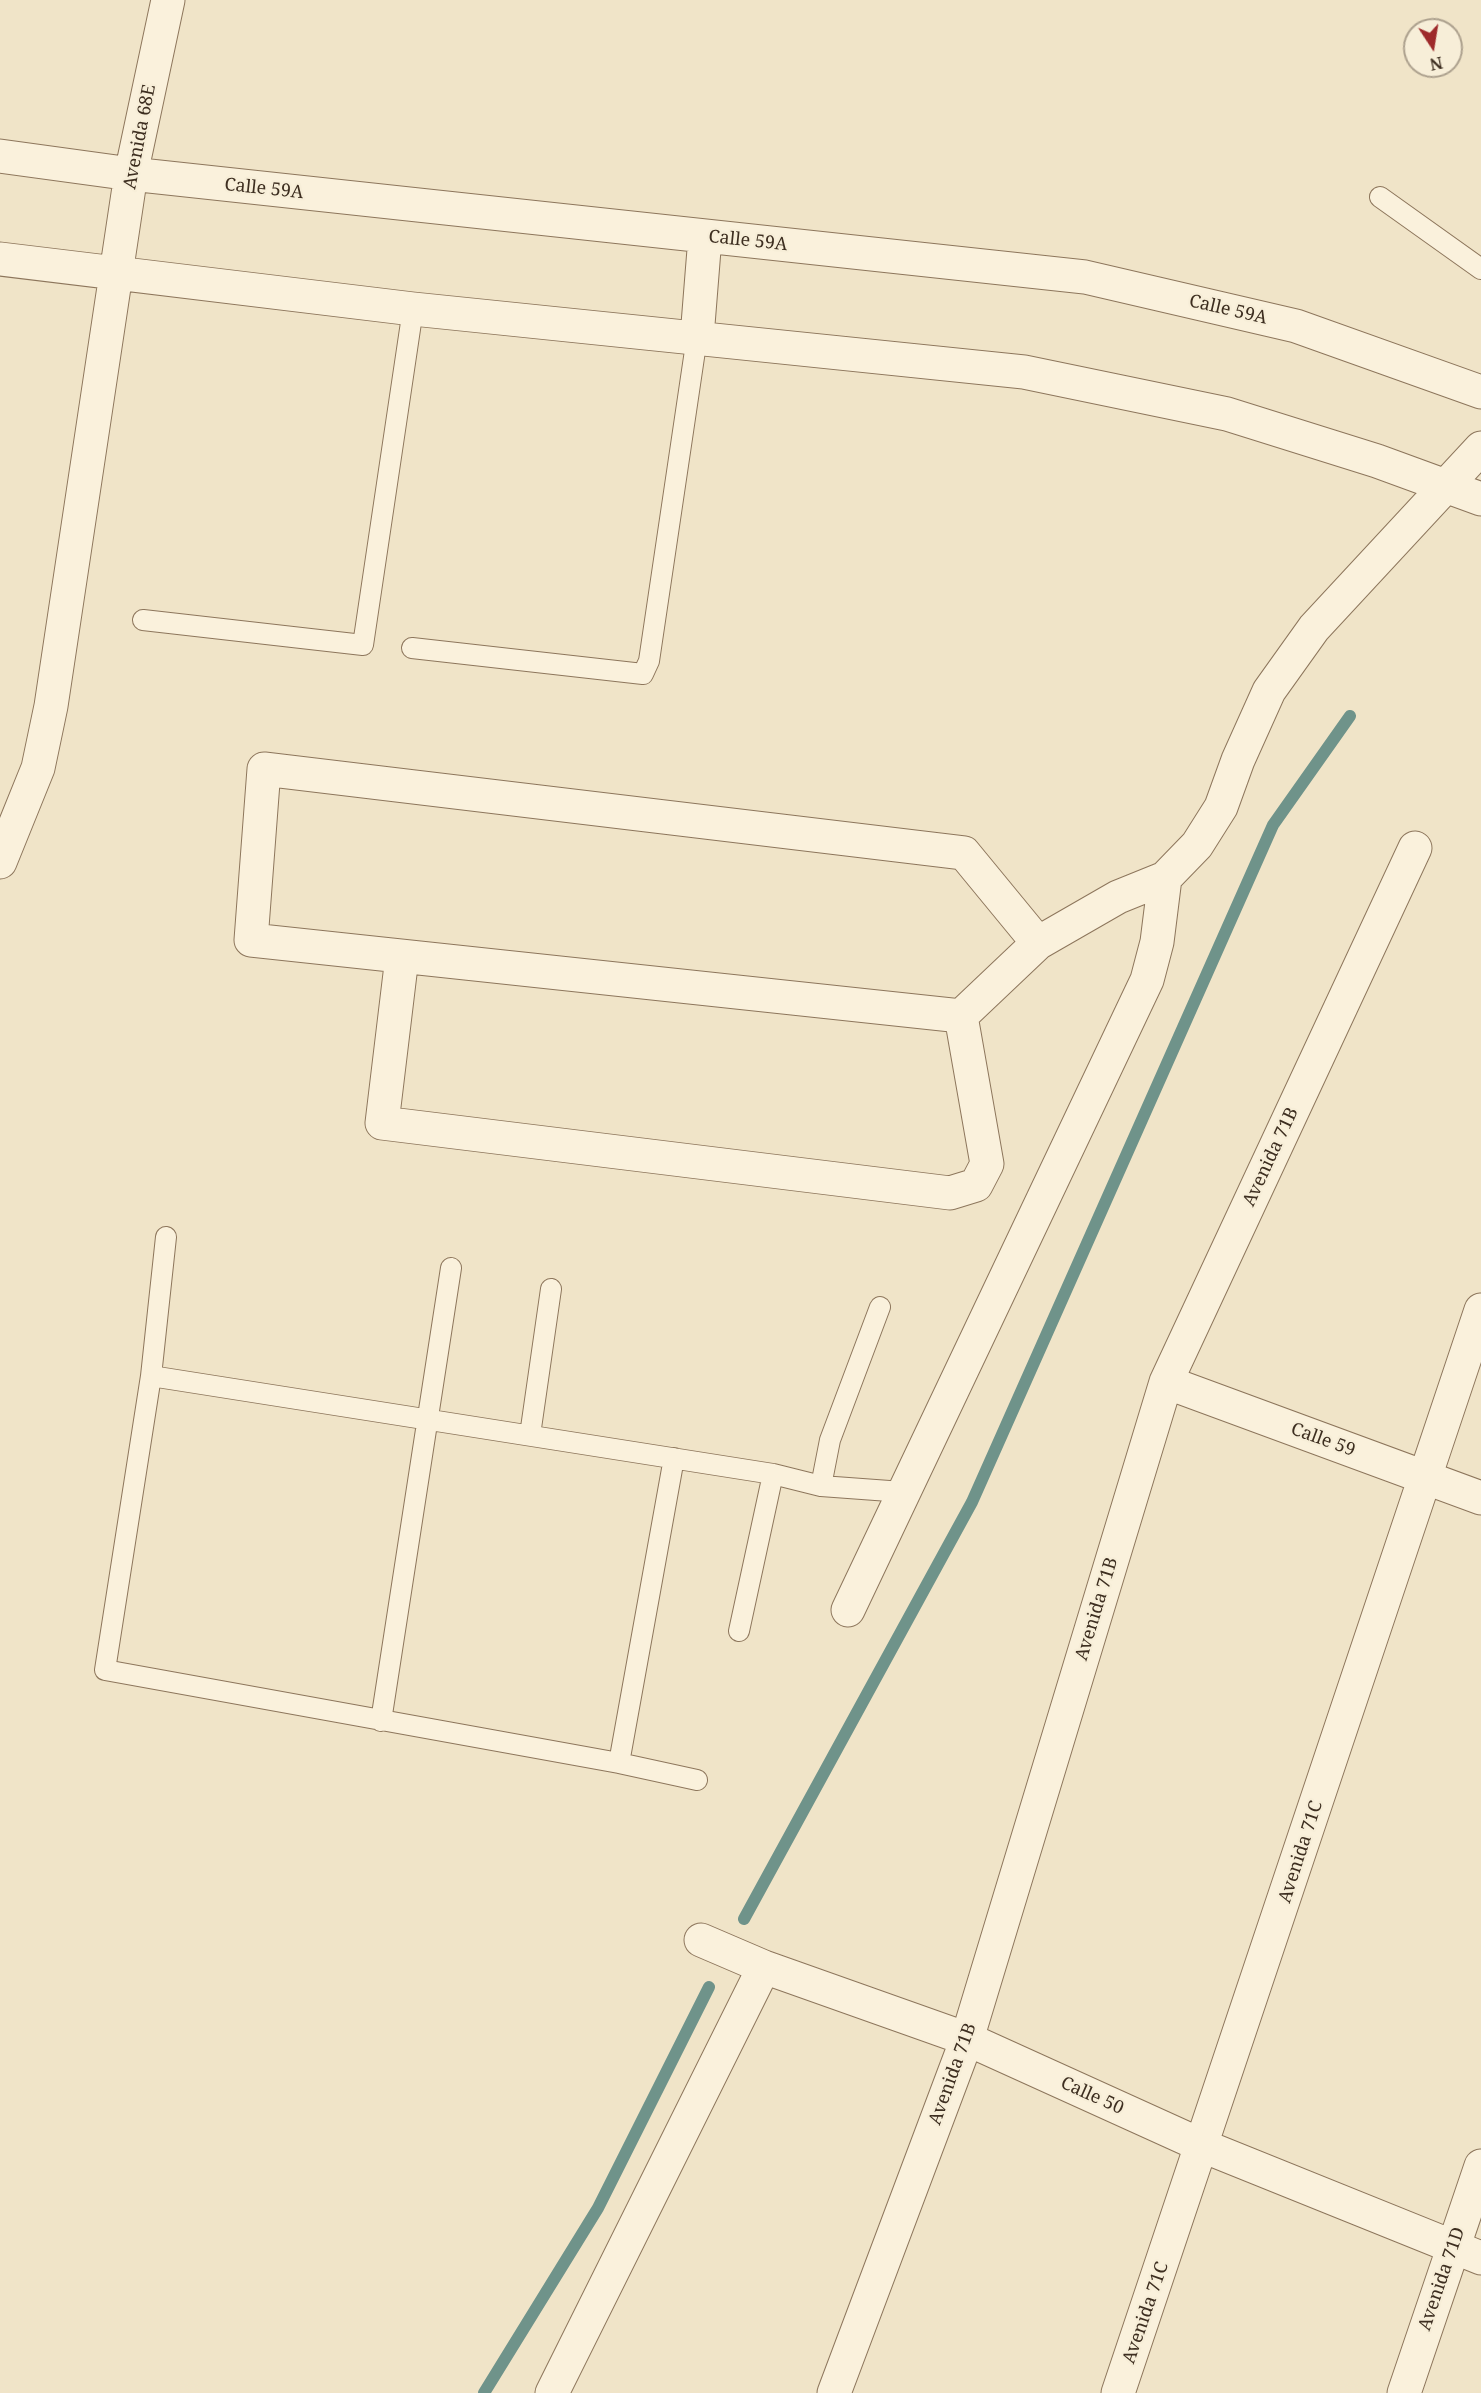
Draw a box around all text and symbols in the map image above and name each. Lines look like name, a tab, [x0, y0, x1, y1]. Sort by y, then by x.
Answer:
north arrow	[1403, 18, 1463, 78]
text: N	[1428, 52, 1445, 76]
street label: Avenida 68E	[119, 83, 161, 191]
street label: Calle 59A	[223, 174, 305, 204]
street label: Calle 59A	[707, 226, 789, 256]
street label: Calle 59A	[1187, 291, 1269, 329]
street label: Avenida 71B	[1239, 1104, 1303, 1210]
street label: Calle 59	[1288, 1418, 1358, 1462]
street label: Avenida 71B	[1071, 1555, 1123, 1663]
street label: Avenida 71C	[1274, 1798, 1328, 1906]
street label: Avenida 71B	[925, 2020, 981, 2128]
street label: Calle 50	[1057, 2073, 1127, 2119]
street label: Avenida 71D	[1414, 2224, 1470, 2334]
street label: Avenida 71C	[1119, 2259, 1173, 2367]

